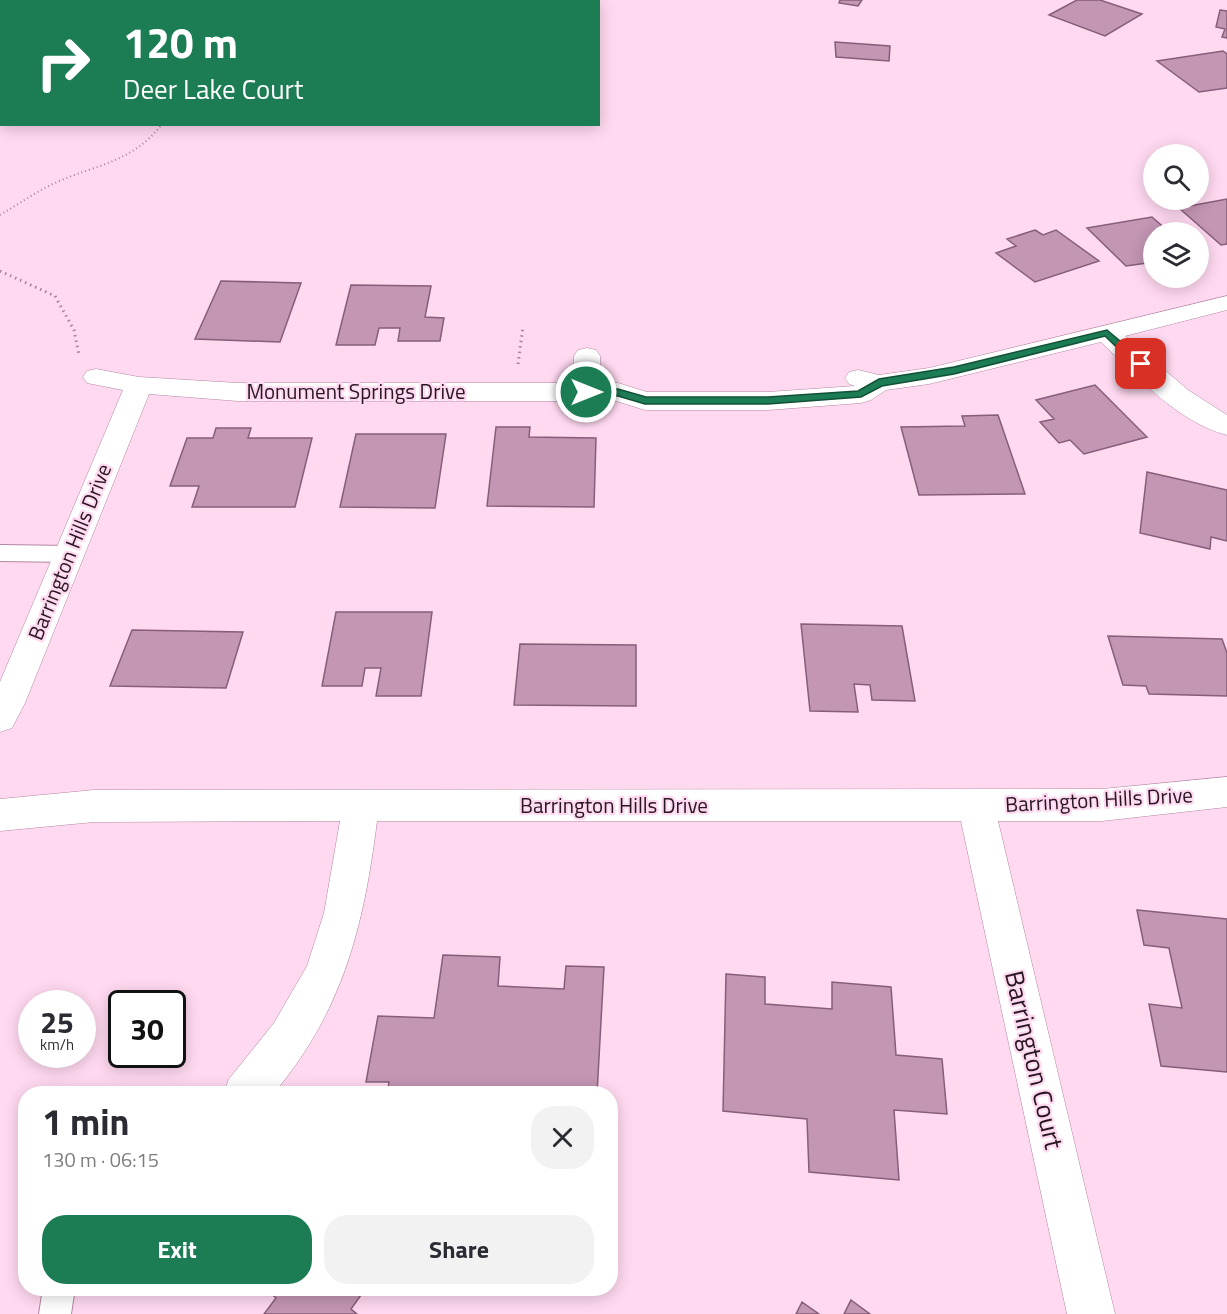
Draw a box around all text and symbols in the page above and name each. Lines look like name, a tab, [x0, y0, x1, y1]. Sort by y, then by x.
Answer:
text: 120 m	[123, 10, 238, 74]
icon: right	[24, 24, 102, 102]
text: Deer Lake Court	[123, 68, 303, 109]
map controls	[1143, 144, 1209, 288]
button: search	[1143, 144, 1209, 210]
button: layers	[1143, 222, 1209, 288]
pin	[1115, 338, 1166, 389]
icon: arrive	[1124, 347, 1157, 380]
position arrow	[554, 360, 618, 424]
street label: Monument Springs Drive	[246, 375, 466, 407]
street label: Barrington Hills Drive	[19, 459, 119, 645]
street label: Barrington Hills Drive	[1004, 778, 1194, 820]
street label: Barrington Hills Drive	[520, 789, 708, 821]
street label: Barrington Court	[995, 967, 1074, 1153]
speed limit sign: 30	[108, 990, 186, 1068]
text: 25	[40, 999, 74, 1045]
text: km/h	[40, 1033, 74, 1056]
text: 1 min	[42, 1094, 129, 1149]
button: close	[531, 1106, 594, 1169]
text: 130 m · 06:15	[42, 1144, 159, 1175]
button: Exit	[42, 1215, 312, 1284]
button: Share	[324, 1215, 594, 1284]

